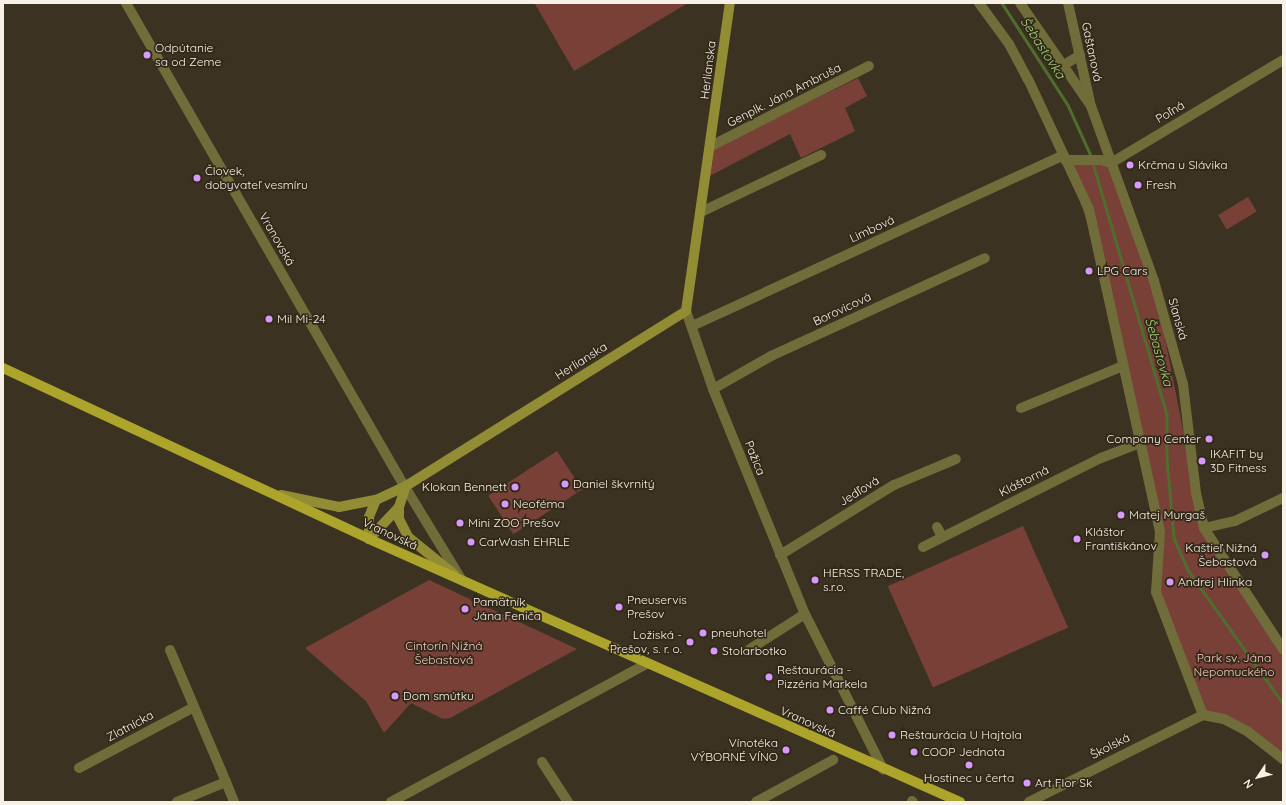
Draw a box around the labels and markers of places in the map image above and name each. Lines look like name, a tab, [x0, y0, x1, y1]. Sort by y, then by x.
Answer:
place label: Odpútanie sa od Zeme	[155, 41, 221, 69]
marker: Odpútanie sa od Zeme	[142, 50, 152, 60]
place label: Krčma u Slávika	[1138, 158, 1228, 172]
marker: Krčma u Slávika	[1125, 160, 1135, 170]
place label: Človek, dobyvateľ vesmíru	[205, 164, 308, 192]
marker: Človek, dobyvateľ vesmíru	[192, 173, 202, 183]
place label: Fresh	[1146, 178, 1176, 192]
marker: Fresh	[1133, 180, 1143, 190]
place label: LPG Cars	[1097, 264, 1148, 278]
marker: LPG Cars	[1084, 266, 1094, 276]
place label: Mil Mi-24	[277, 312, 325, 326]
marker: Mil Mi-24	[264, 314, 274, 324]
place label: Company Center	[1107, 432, 1201, 446]
marker: Company Center	[1204, 434, 1214, 444]
place label: IKAFIT by 3D Fitness	[1210, 447, 1267, 475]
marker: IKAFIT by 3D Fitness	[1197, 456, 1207, 466]
place label: Daniel škvrnitý	[573, 477, 655, 491]
marker: Daniel škvrnitý	[560, 479, 570, 489]
place label: Klokan Bennett	[422, 480, 507, 494]
marker: Klokan Bennett	[510, 482, 520, 492]
place label: Neoféma	[513, 497, 565, 511]
marker: Neoféma	[500, 499, 510, 509]
place label: Matej Murgaš	[1129, 508, 1205, 522]
marker: Matej Murgaš	[1116, 510, 1126, 520]
place label: Mini ZOO Prešov	[468, 516, 560, 530]
marker: Mini ZOO Prešov	[455, 518, 465, 528]
place label: Kláštor Františkánov	[1085, 525, 1157, 553]
marker: Kláštor Františkánov	[1072, 534, 1082, 544]
place label: CarWash EHRLE	[479, 535, 570, 549]
marker: CarWash EHRLE	[466, 537, 476, 547]
place label: Kaštieľ Nižná Šebastová	[1185, 541, 1257, 569]
marker: Kaštieľ Nižná Šebastová	[1260, 550, 1270, 560]
place label: HERSS TRADE, s.r.o.	[823, 566, 904, 594]
marker: HERSS TRADE, s.r.o.	[810, 575, 820, 585]
place label: Andrej Hlinka	[1178, 575, 1252, 589]
marker: Andrej Hlinka	[1165, 577, 1175, 587]
place label: Pneuservis Prešov	[627, 593, 687, 621]
place label: Pamätník Jána Feniča	[473, 595, 541, 623]
marker: Pneuservis Prešov	[614, 602, 624, 612]
marker: Pamätník Jána Feniča	[460, 604, 470, 614]
place label: pneuhotel	[711, 626, 766, 640]
place label: Ložiská - Prešov, s. r. o.	[610, 628, 682, 656]
marker: pneuhotel	[698, 628, 708, 638]
marker: Ložiská - Prešov, s. r. o.	[685, 637, 695, 647]
place label: Stolarbotko	[722, 644, 787, 658]
marker: Stolarbotko	[709, 646, 719, 656]
place label: Reštaurácia - Pizzéria Markela	[777, 663, 867, 691]
marker: Reštaurácia - Pizzéria Markela	[764, 672, 774, 682]
place label: Dom smútku	[403, 689, 474, 703]
marker: Dom smútku	[390, 691, 400, 701]
place label: Caffé Club Nižná	[838, 703, 931, 717]
marker: Caffé Club Nižná	[825, 705, 835, 715]
place label: Reštaurácia U Hajtola	[900, 728, 1022, 742]
marker: Reštaurácia U Hajtola	[887, 730, 897, 740]
place label: Vínotéka VÝBORNÉ VÍNO	[691, 736, 778, 764]
marker: Vínotéka VÝBORNÉ VÍNO	[781, 745, 791, 755]
place label: COOP Jednota	[922, 745, 1005, 759]
marker: COOP Jednota	[909, 747, 919, 757]
marker: Hostinec u čerta	[964, 760, 974, 770]
place label: Hostinec u čerta	[924, 771, 1014, 785]
place label: Art Flor Sk	[1035, 776, 1092, 790]
marker: Art Flor Sk	[1022, 778, 1032, 788]

